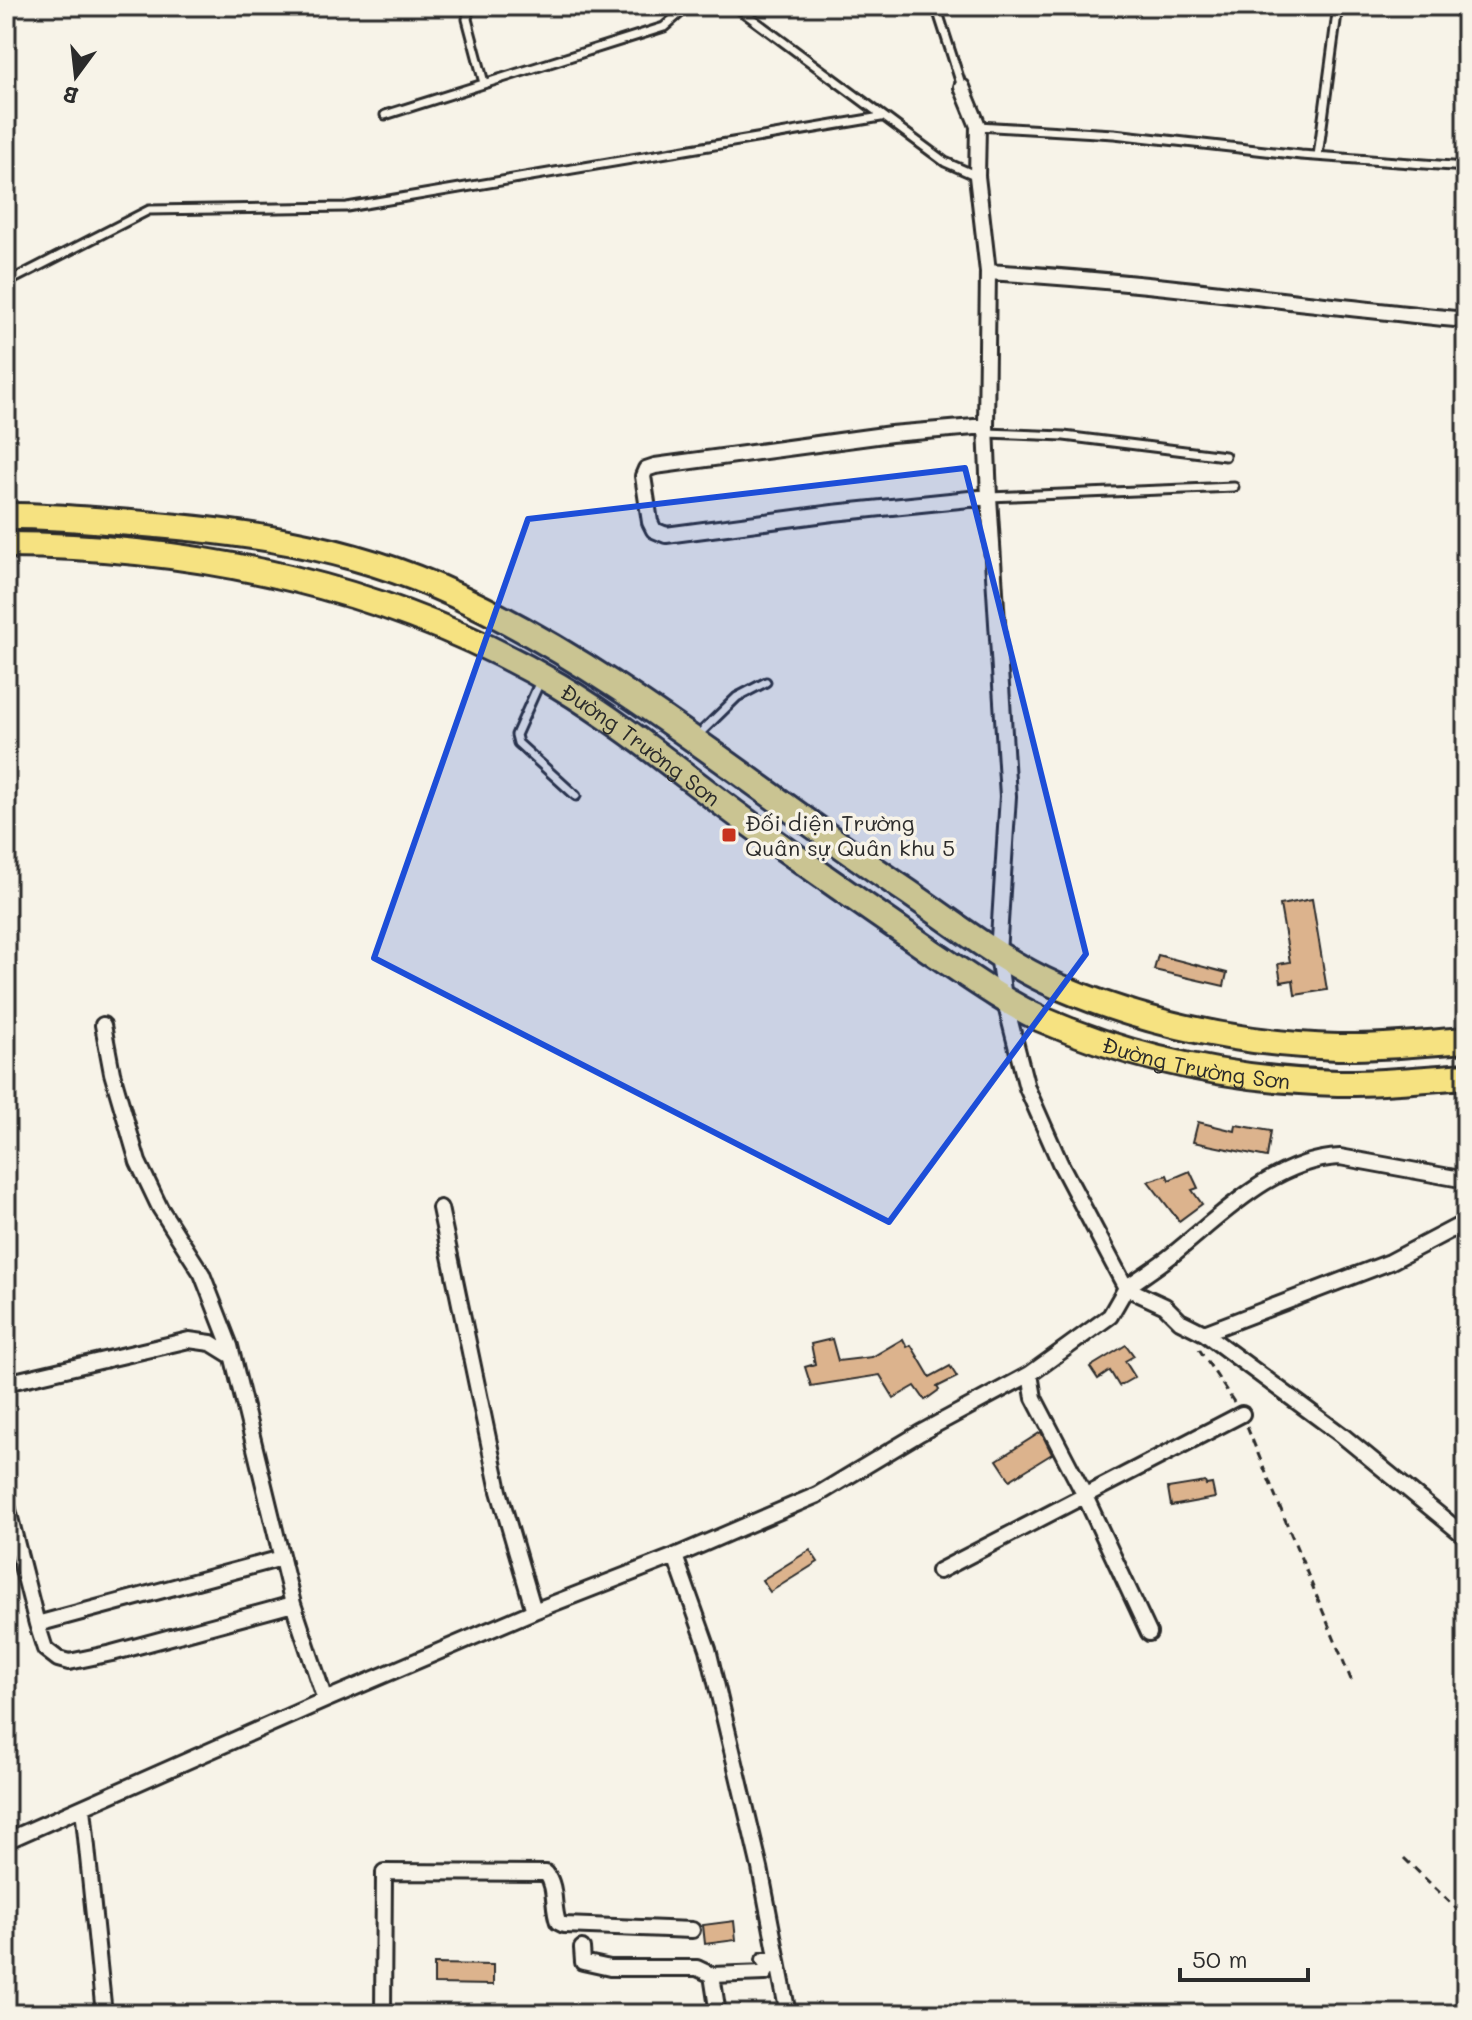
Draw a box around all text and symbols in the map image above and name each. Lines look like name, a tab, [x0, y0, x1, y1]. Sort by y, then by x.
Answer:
north arrow	[36, 36, 116, 116]
text: B	[60, 80, 82, 112]
street label: Đường Trường Sơn	[556, 676, 727, 812]
place label: Đối diện Trường Quân sự Quân khu 5	[745, 808, 955, 862]
marker: Đối diện Trường Quân sự Quân khu 5	[720, 826, 738, 844]
street label: Đường Trường Sơn	[1099, 1029, 1291, 1095]
scale bar	[1180, 1932, 1308, 1982]
text: 50 m	[1192, 1943, 1248, 1974]

